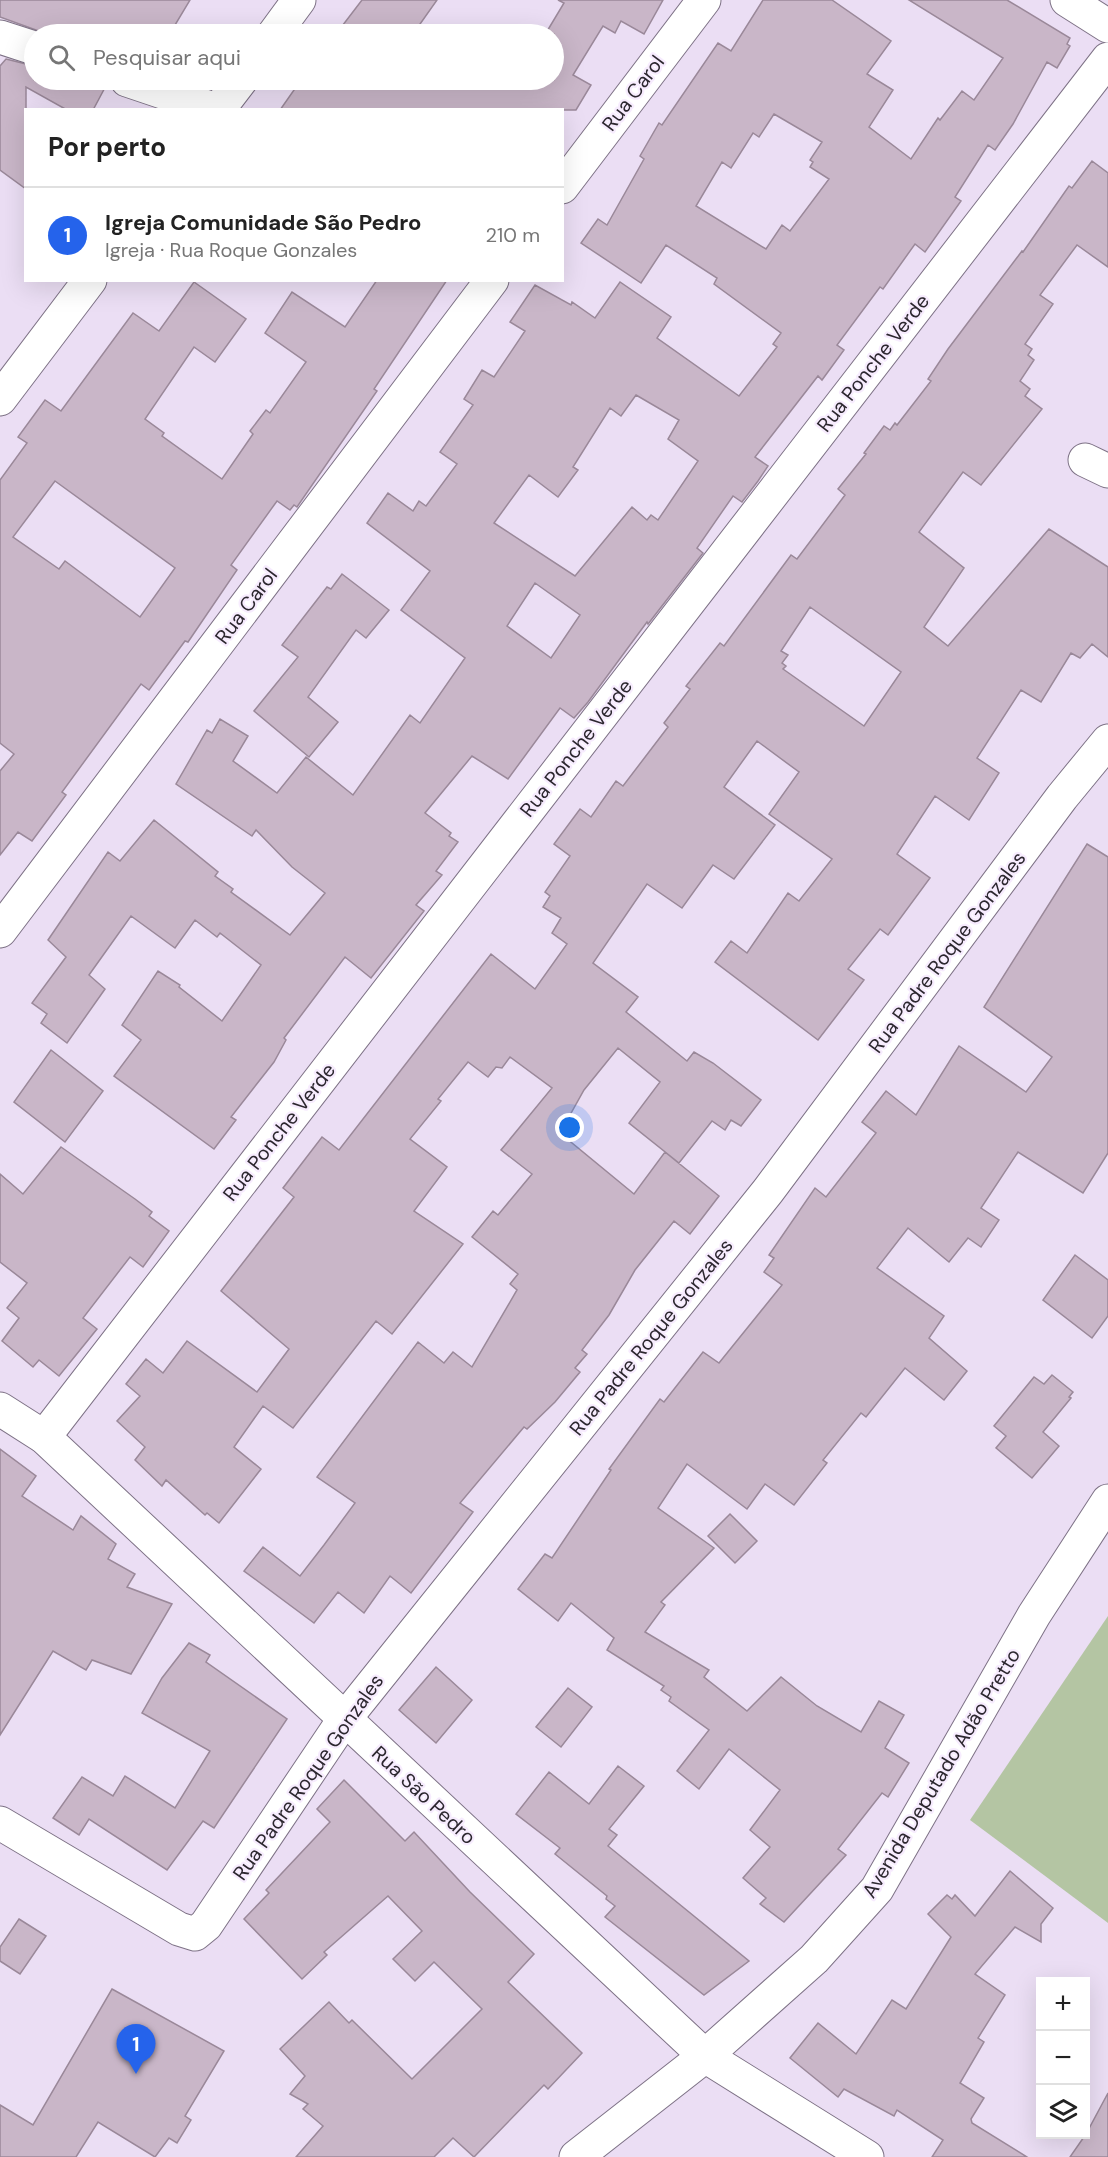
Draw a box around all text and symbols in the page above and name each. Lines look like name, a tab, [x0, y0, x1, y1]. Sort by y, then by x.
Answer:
search box	[24, 24, 564, 90]
icon: search	[45, 41, 78, 74]
text: Pesquisar aqui	[93, 43, 241, 72]
street label: Rua Carol	[596, 50, 670, 136]
text: Por perto	[48, 130, 166, 164]
text: Igreja Comunidade São Pedro	[105, 208, 422, 237]
text: 1	[64, 222, 71, 248]
text: 210 m	[485, 222, 540, 248]
text: Igreja · Rua Roque Gonzales	[105, 237, 357, 263]
street label: Rua Ponche Verde	[811, 289, 935, 437]
street label: Rua Carol	[209, 563, 283, 649]
street label: Rua Ponche Verde	[514, 674, 638, 822]
street label: Rua Padre Roque Gonzales	[863, 846, 1031, 1058]
street label: Rua Ponche Verde	[217, 1058, 341, 1206]
your location	[555, 1113, 584, 1142]
street label: Rua Padre Roque Gonzales	[563, 1233, 739, 1441]
street label: Avenida Deputado Adão Pretto	[856, 1644, 1026, 1902]
street label: Rua Padre Roque Gonzales	[227, 1669, 389, 1885]
street label: Rua São Pedro	[366, 1740, 482, 1850]
map controls	[1036, 1977, 1090, 2139]
button: +	[1036, 1977, 1090, 2031]
pin: 1	[116, 2024, 156, 2074]
button: −	[1036, 2031, 1090, 2085]
button: layers	[1036, 2085, 1090, 2139]

